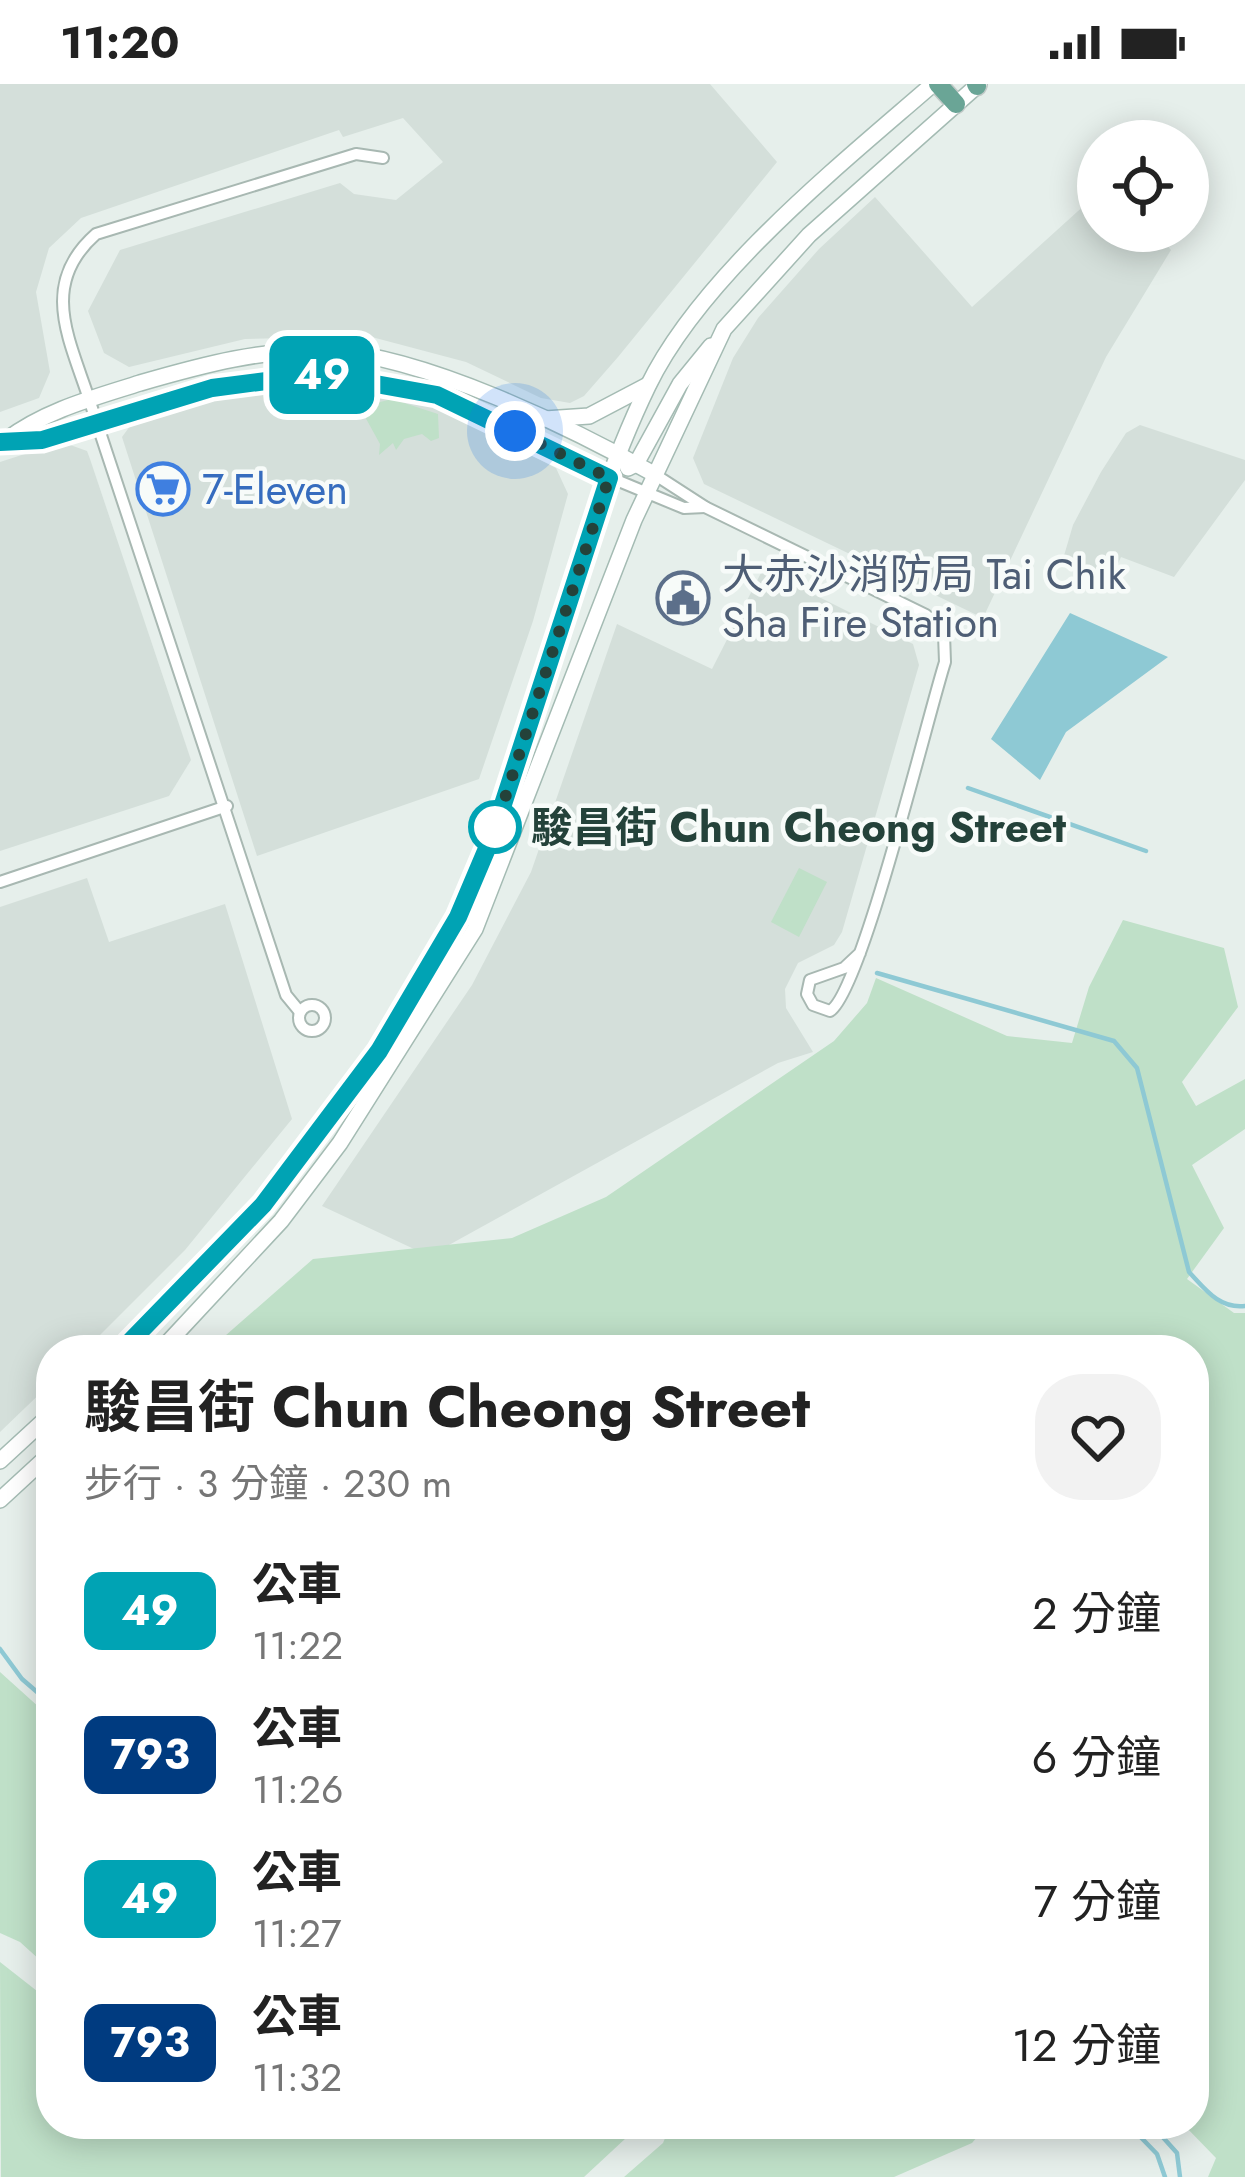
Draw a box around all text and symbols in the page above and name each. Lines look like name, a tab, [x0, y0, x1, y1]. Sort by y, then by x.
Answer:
text: 11:20	[60, 10, 180, 75]
map controls	[1077, 120, 1209, 252]
button: locate	[1077, 120, 1209, 252]
line badge: 49	[268, 336, 376, 414]
text: 49	[293, 344, 351, 405]
your location	[485, 401, 545, 461]
place label: 7-Eleven	[202, 459, 348, 520]
supermarket icon: 7-Eleven	[135, 461, 191, 517]
place label: 大赤沙消防局 Tai Chik Sha Fire Station	[722, 544, 1126, 653]
public building icon: 大赤沙消防局 Tai Chik Sha Fire Station	[655, 570, 711, 626]
place label: 駿昌街 Chun Cheong Street	[531, 797, 1067, 858]
marker: 駿昌街 Chun Cheong Street	[470, 802, 520, 852]
text: 駿昌街 Chun Cheong Street	[84, 1366, 810, 1448]
button: heart	[1035, 1374, 1161, 1500]
text: 步行 · 3 分鐘 · 230 m	[84, 1455, 452, 1512]
text: 公車	[252, 1552, 342, 1617]
text: 49	[121, 1580, 179, 1641]
text: 2 分鐘	[1032, 1581, 1161, 1646]
text: 11:22	[252, 1617, 343, 1674]
text: 公車	[252, 1696, 342, 1761]
text: 793	[110, 1724, 190, 1785]
text: 6 分鐘	[1032, 1725, 1161, 1790]
text: 11:26	[252, 1761, 343, 1818]
text: 公車	[252, 1840, 342, 1905]
text: 49	[121, 1868, 179, 1929]
text: 7 分鐘	[1034, 1869, 1161, 1934]
text: 11:27	[252, 1905, 341, 1962]
text: 公車	[252, 1984, 342, 2049]
text: 793	[110, 2012, 190, 2073]
text: 12 分鐘	[1012, 2013, 1161, 2078]
text: 11:32	[252, 2049, 342, 2106]

